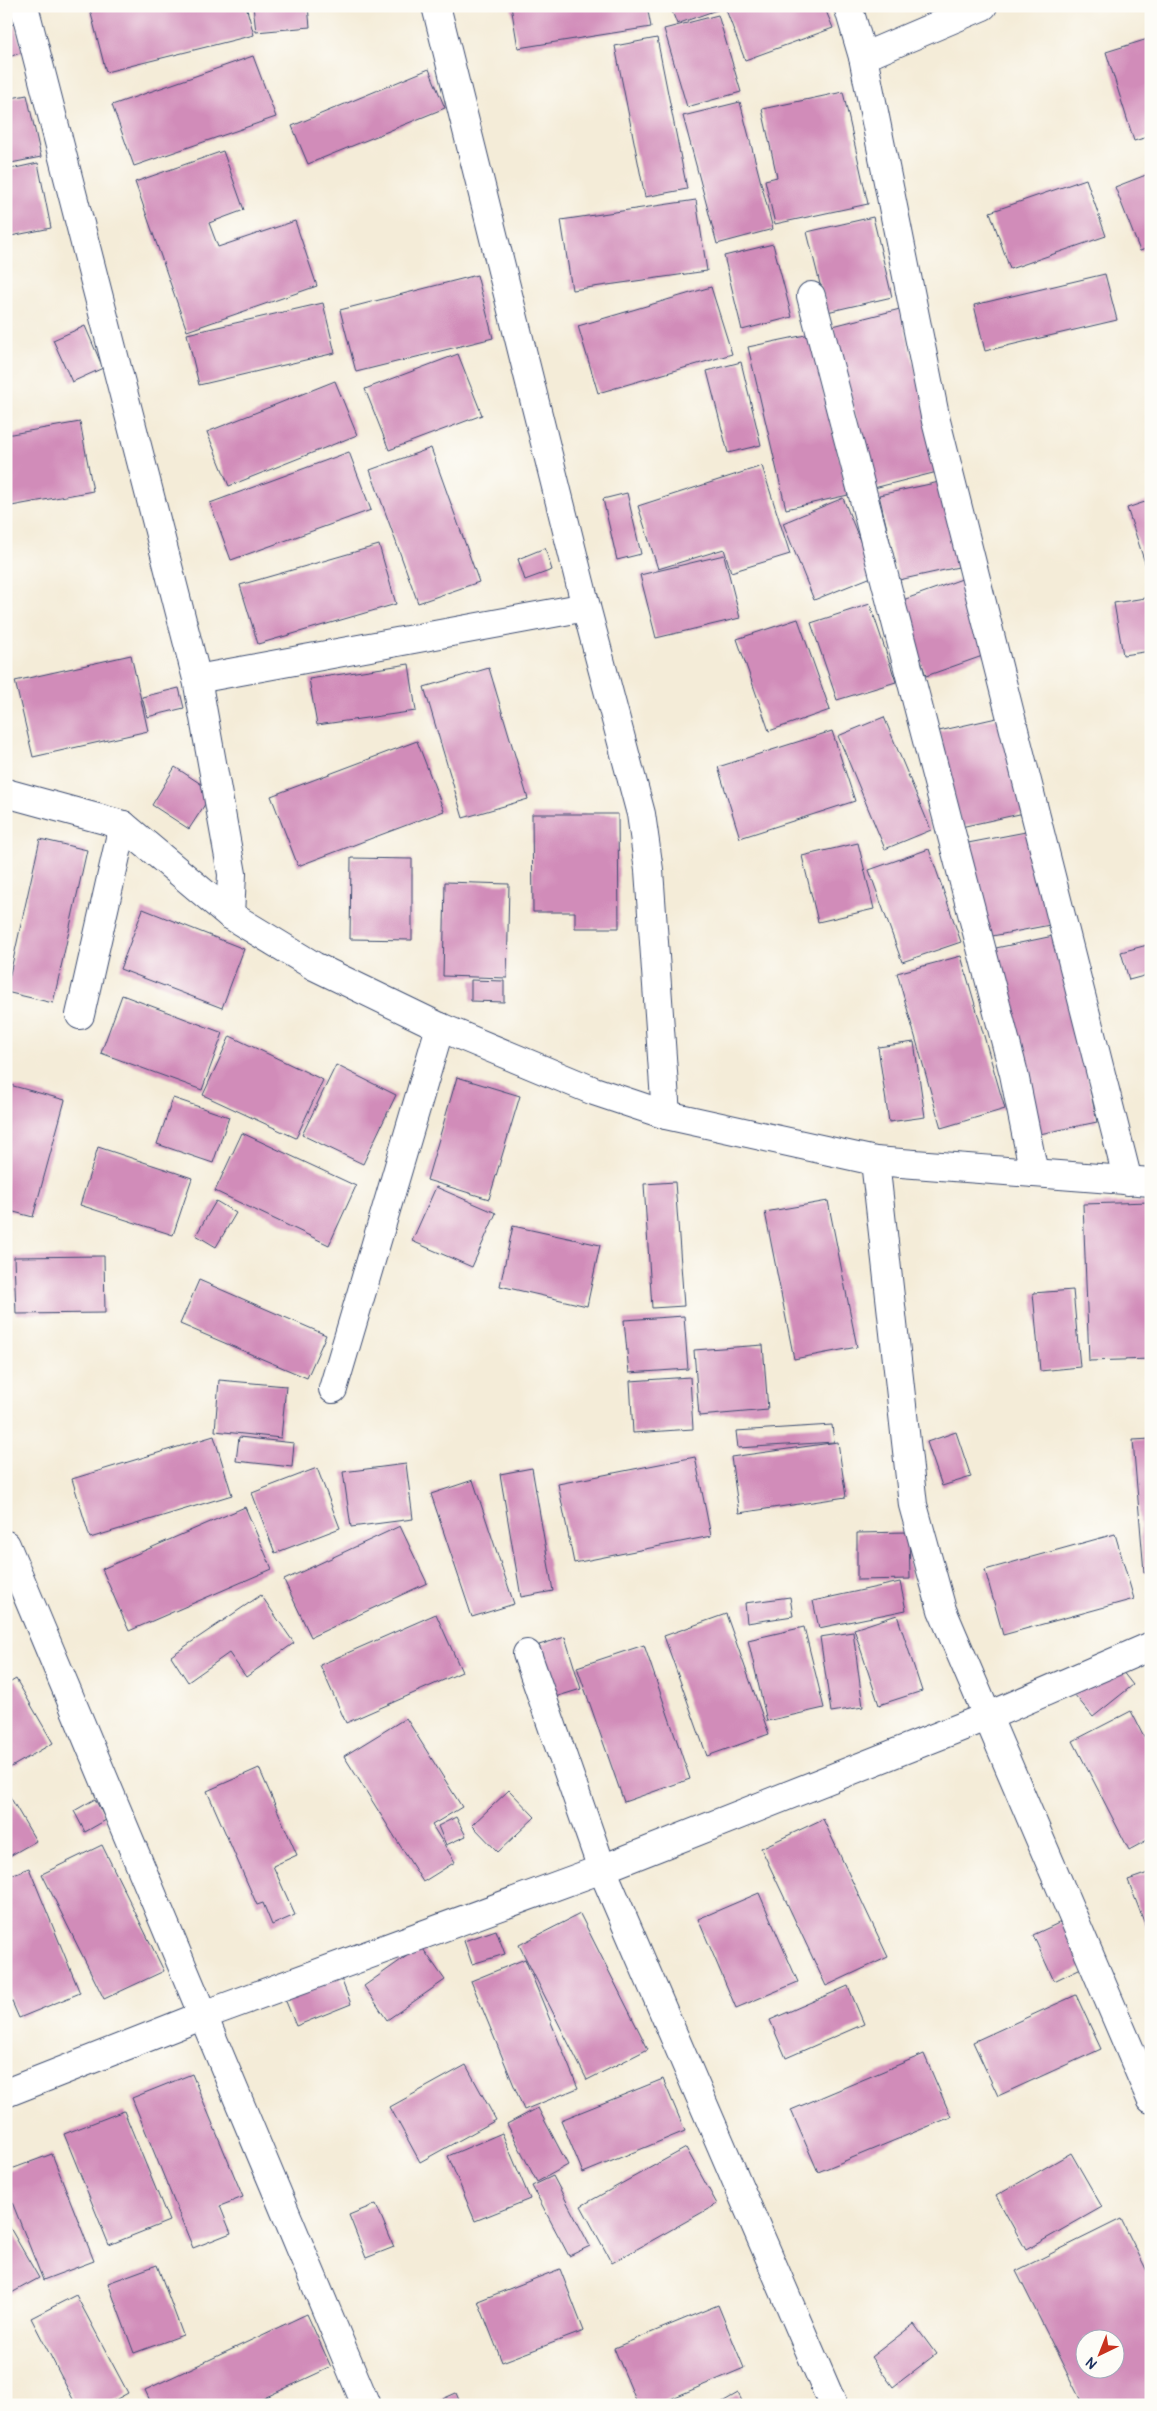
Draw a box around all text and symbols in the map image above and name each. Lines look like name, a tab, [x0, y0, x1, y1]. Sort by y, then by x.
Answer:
north arrow	[1074, 2328, 1124, 2378]
text: N	[1082, 2354, 1101, 2373]

